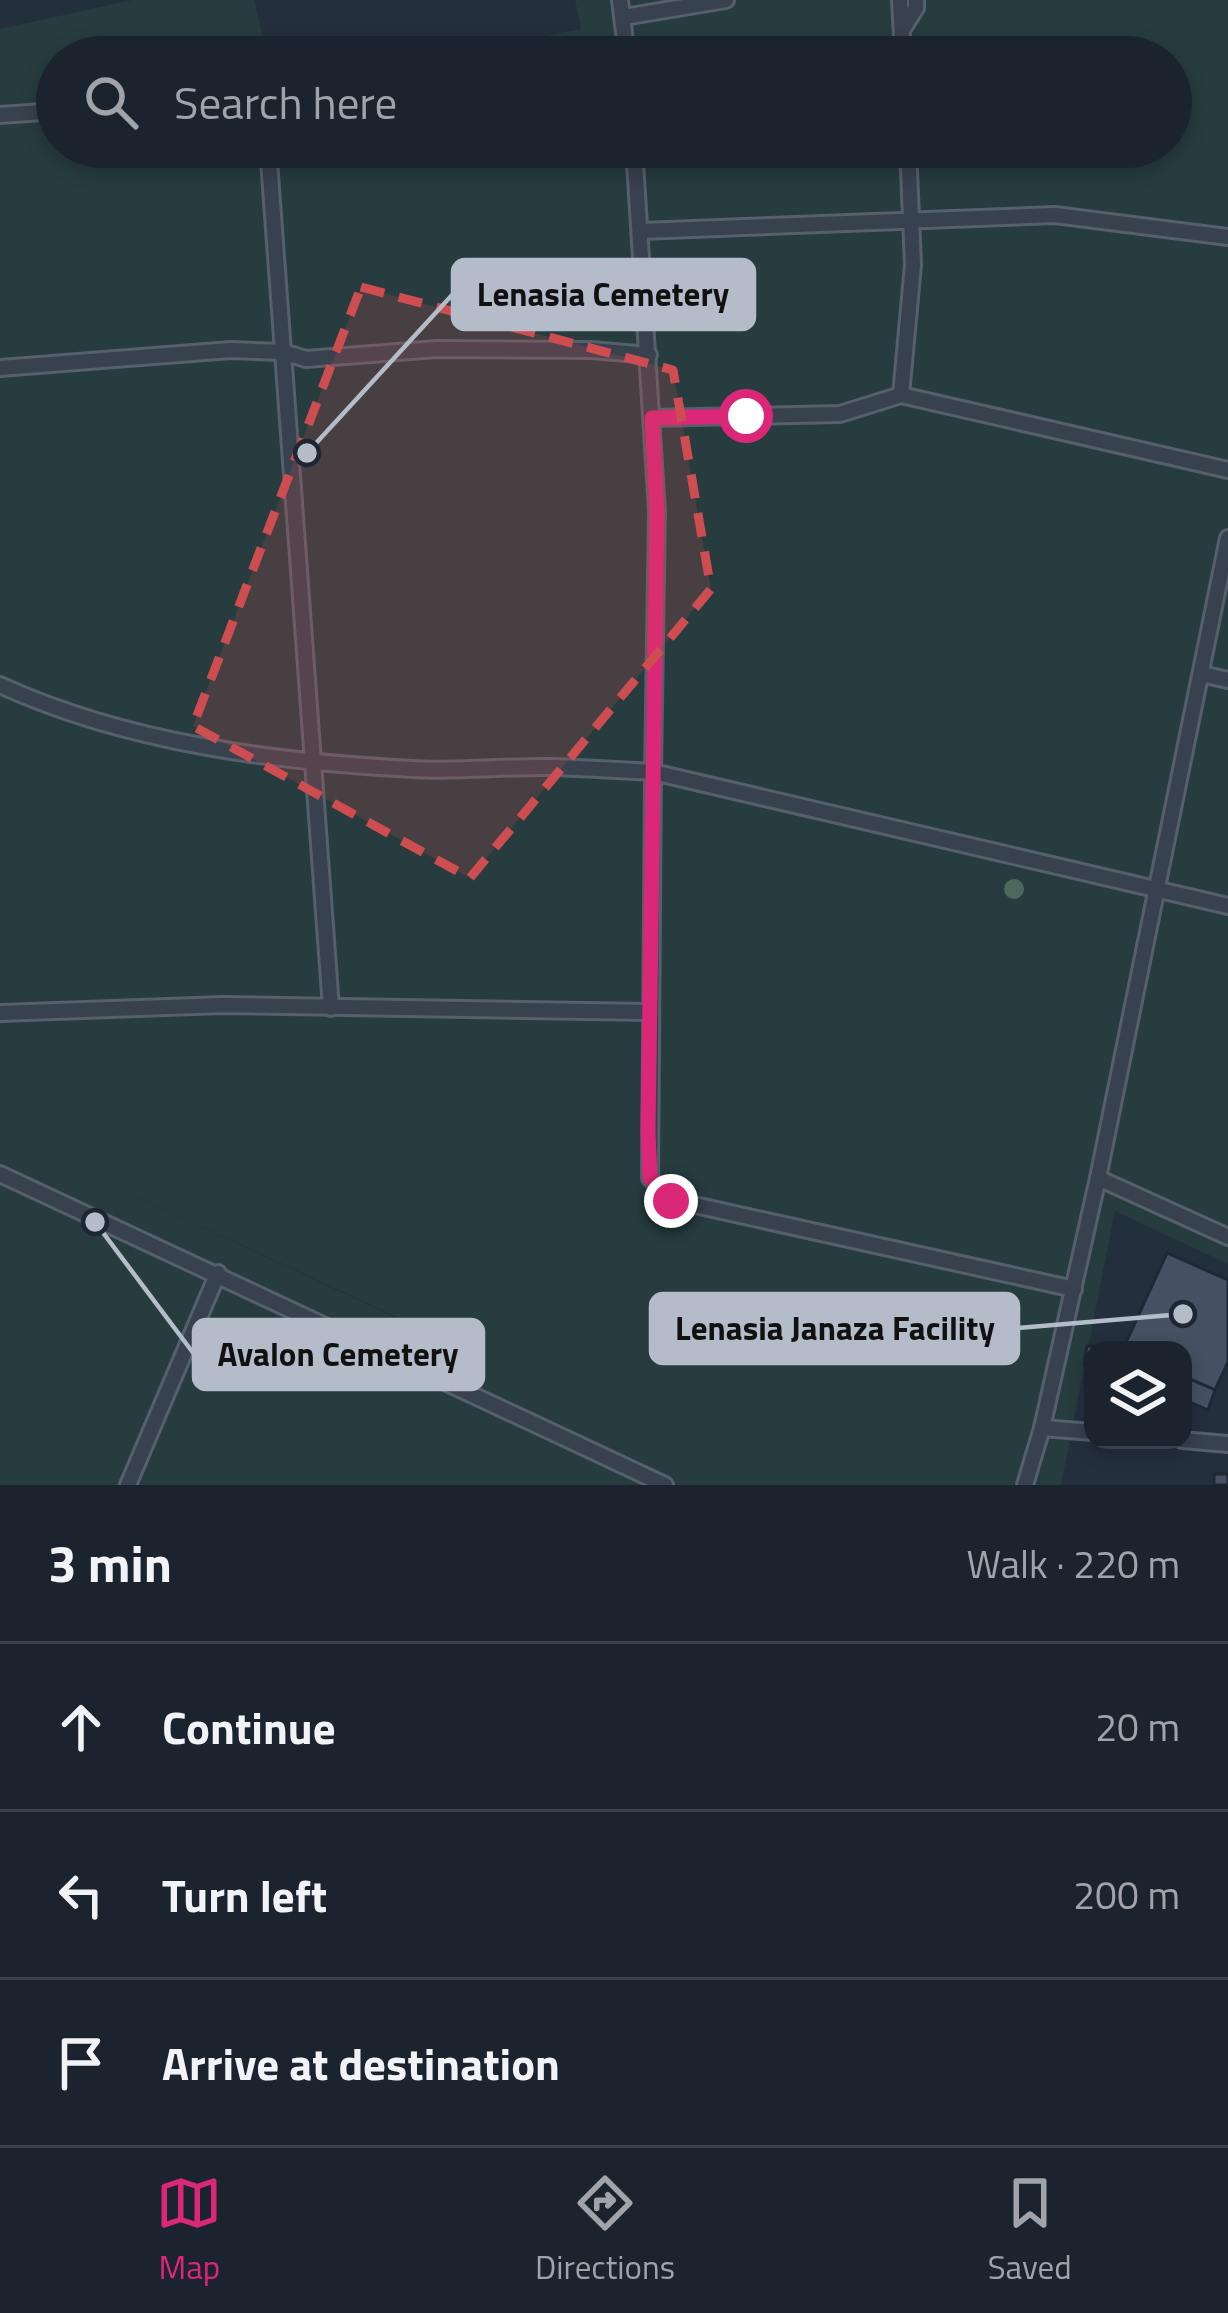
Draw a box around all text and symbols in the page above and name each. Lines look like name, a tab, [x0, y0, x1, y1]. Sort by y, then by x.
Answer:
search box	[36, 36, 1192, 168]
text: Search here	[174, 68, 397, 136]
icon: search	[78, 69, 144, 135]
callout: Lenasia Cemetery	[453, 260, 754, 329]
text: Lenasia Cemetery	[477, 269, 729, 319]
route start	[719, 389, 773, 443]
route end	[644, 1174, 698, 1228]
callout: Lenasia Janaza Facility	[651, 1294, 1018, 1363]
text: Lenasia Janaza Facility	[675, 1303, 995, 1353]
callout: Avalon Cemetery	[194, 1320, 483, 1389]
text: Avalon Cemetery	[217, 1329, 459, 1379]
map controls	[1084, 1341, 1192, 1449]
button: layers	[1084, 1341, 1192, 1449]
text: 3 min	[48, 1524, 172, 1602]
text: Walk · 220 m	[966, 1534, 1180, 1593]
text: Continue	[162, 1693, 336, 1761]
icon: ahead	[48, 1694, 114, 1760]
text: 20 m	[1095, 1697, 1180, 1756]
text: Turn left	[162, 1861, 327, 1929]
icon: left	[48, 1862, 114, 1928]
text: 200 m	[1073, 1865, 1180, 1924]
text: Arrive at destination	[162, 2029, 560, 2097]
icon: arrive	[48, 2030, 114, 2096]
tab: Map	[156, 2170, 222, 2292]
tab: Directions	[535, 2170, 675, 2292]
tab: Saved	[988, 2170, 1072, 2292]

